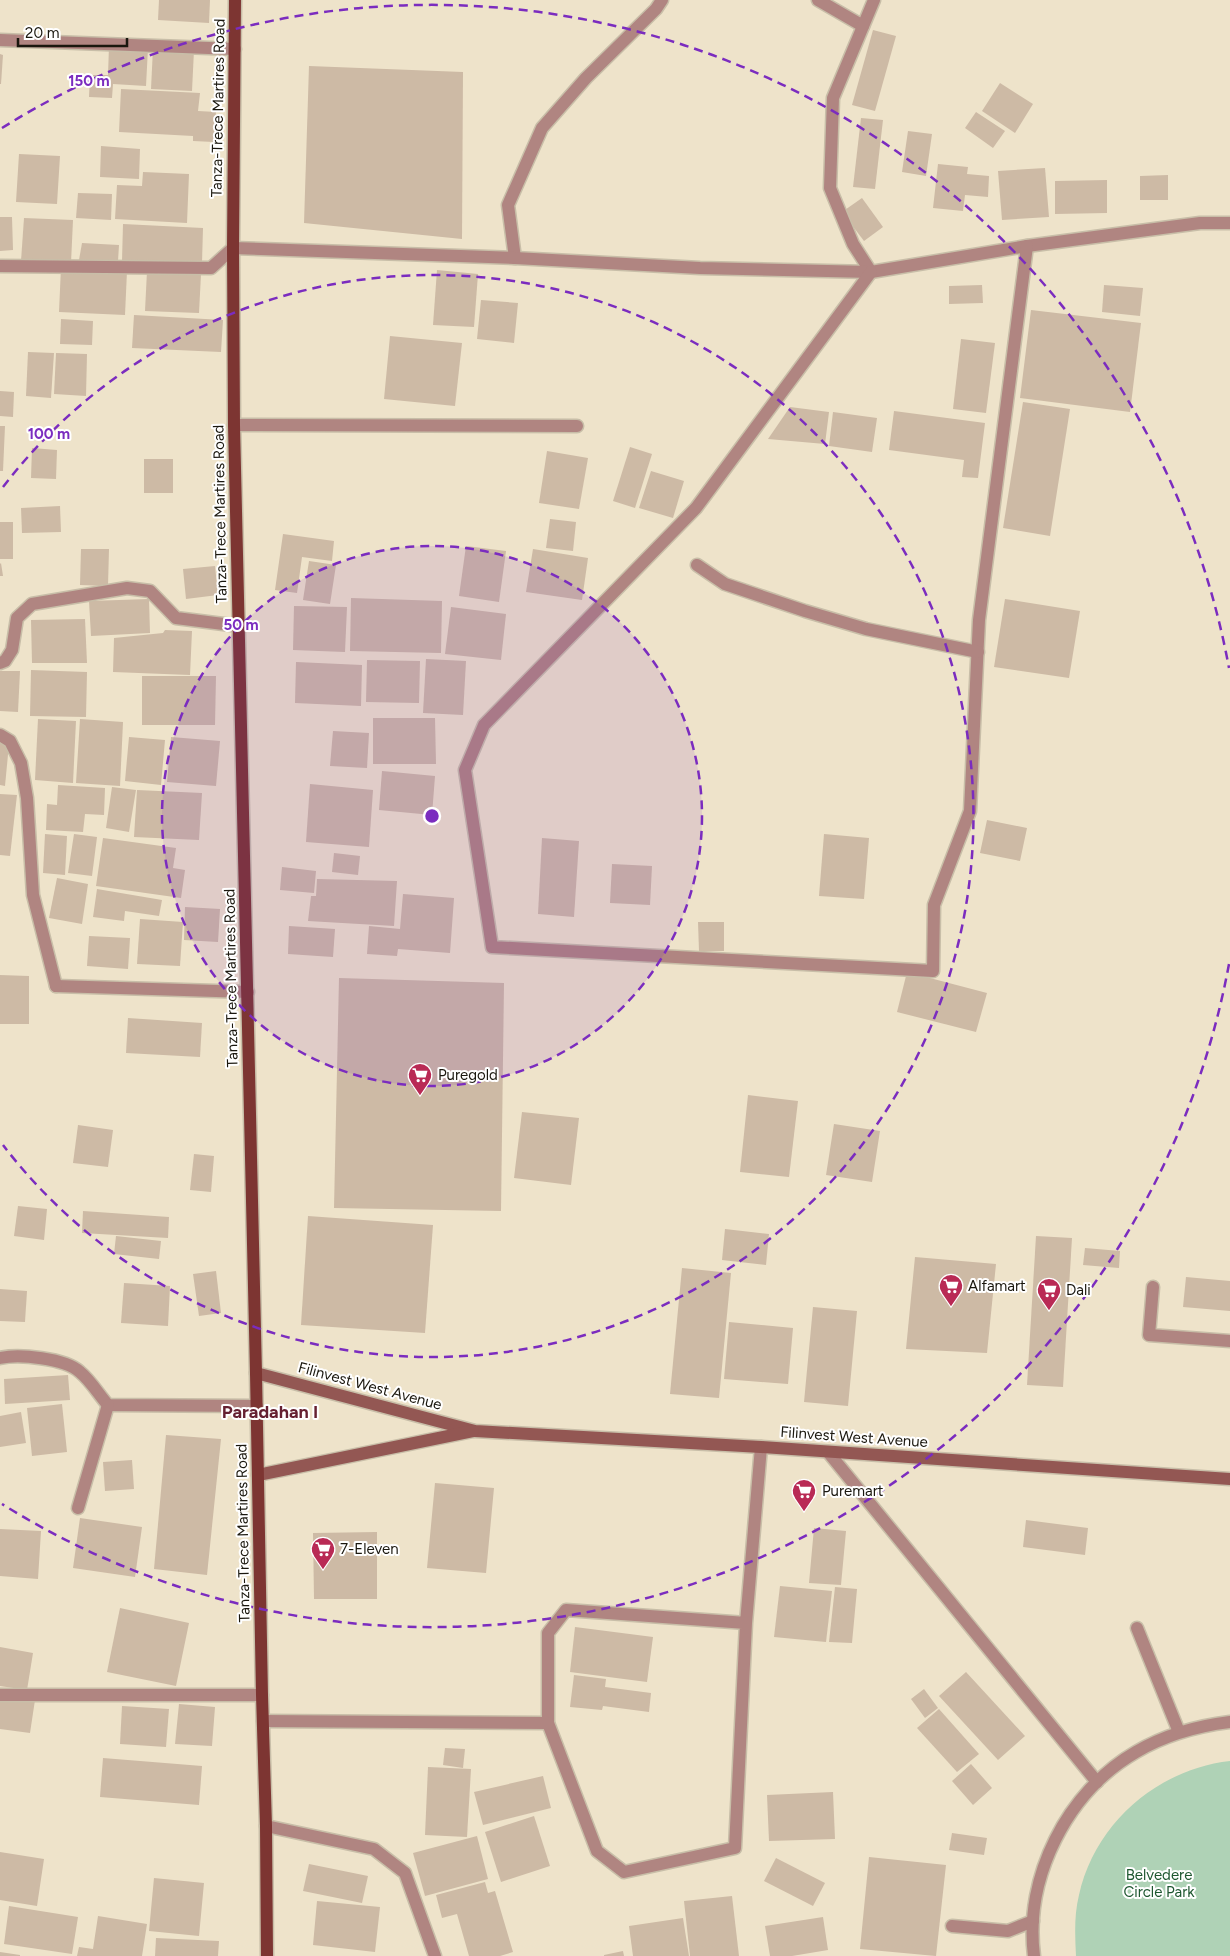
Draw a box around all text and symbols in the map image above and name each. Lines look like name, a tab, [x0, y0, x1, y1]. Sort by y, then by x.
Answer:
scale bar	[18, 15, 126, 47]
street label: Tanza-Trece Martires Road	[207, 19, 229, 197]
text: 20 m	[25, 24, 59, 42]
text: 150 m	[68, 72, 110, 90]
text: 100 m	[28, 425, 70, 443]
street label: Tanza-Trece Martires Road	[209, 425, 231, 603]
text: 50 m	[223, 616, 259, 634]
centre of rings	[423, 807, 441, 825]
street label: Tanza-Trece Martires Road	[220, 889, 242, 1067]
supermarket icon: Puregold	[407, 1062, 433, 1096]
place label: Puregold	[438, 1066, 498, 1084]
supermarket icon: Alfamart	[938, 1273, 964, 1307]
place label: Alfamart	[968, 1277, 1026, 1295]
supermarket icon: Dali	[1036, 1277, 1062, 1311]
place label: Dali	[1066, 1281, 1091, 1299]
street label: Filinvest West Avenue	[296, 1358, 444, 1414]
district label: Paradahan I	[222, 1401, 318, 1423]
street label: Filinvest West Avenue	[780, 1423, 928, 1451]
street label: Tanza-Trece Martires Road	[232, 1444, 254, 1622]
supermarket icon: Puremart	[791, 1478, 817, 1512]
place label: Puremart	[822, 1482, 884, 1500]
supermarket icon: 7-Eleven	[310, 1536, 336, 1570]
place label: 7-Eleven	[340, 1540, 399, 1558]
park label: Belvedere Circle Park	[1123, 1866, 1195, 1901]

